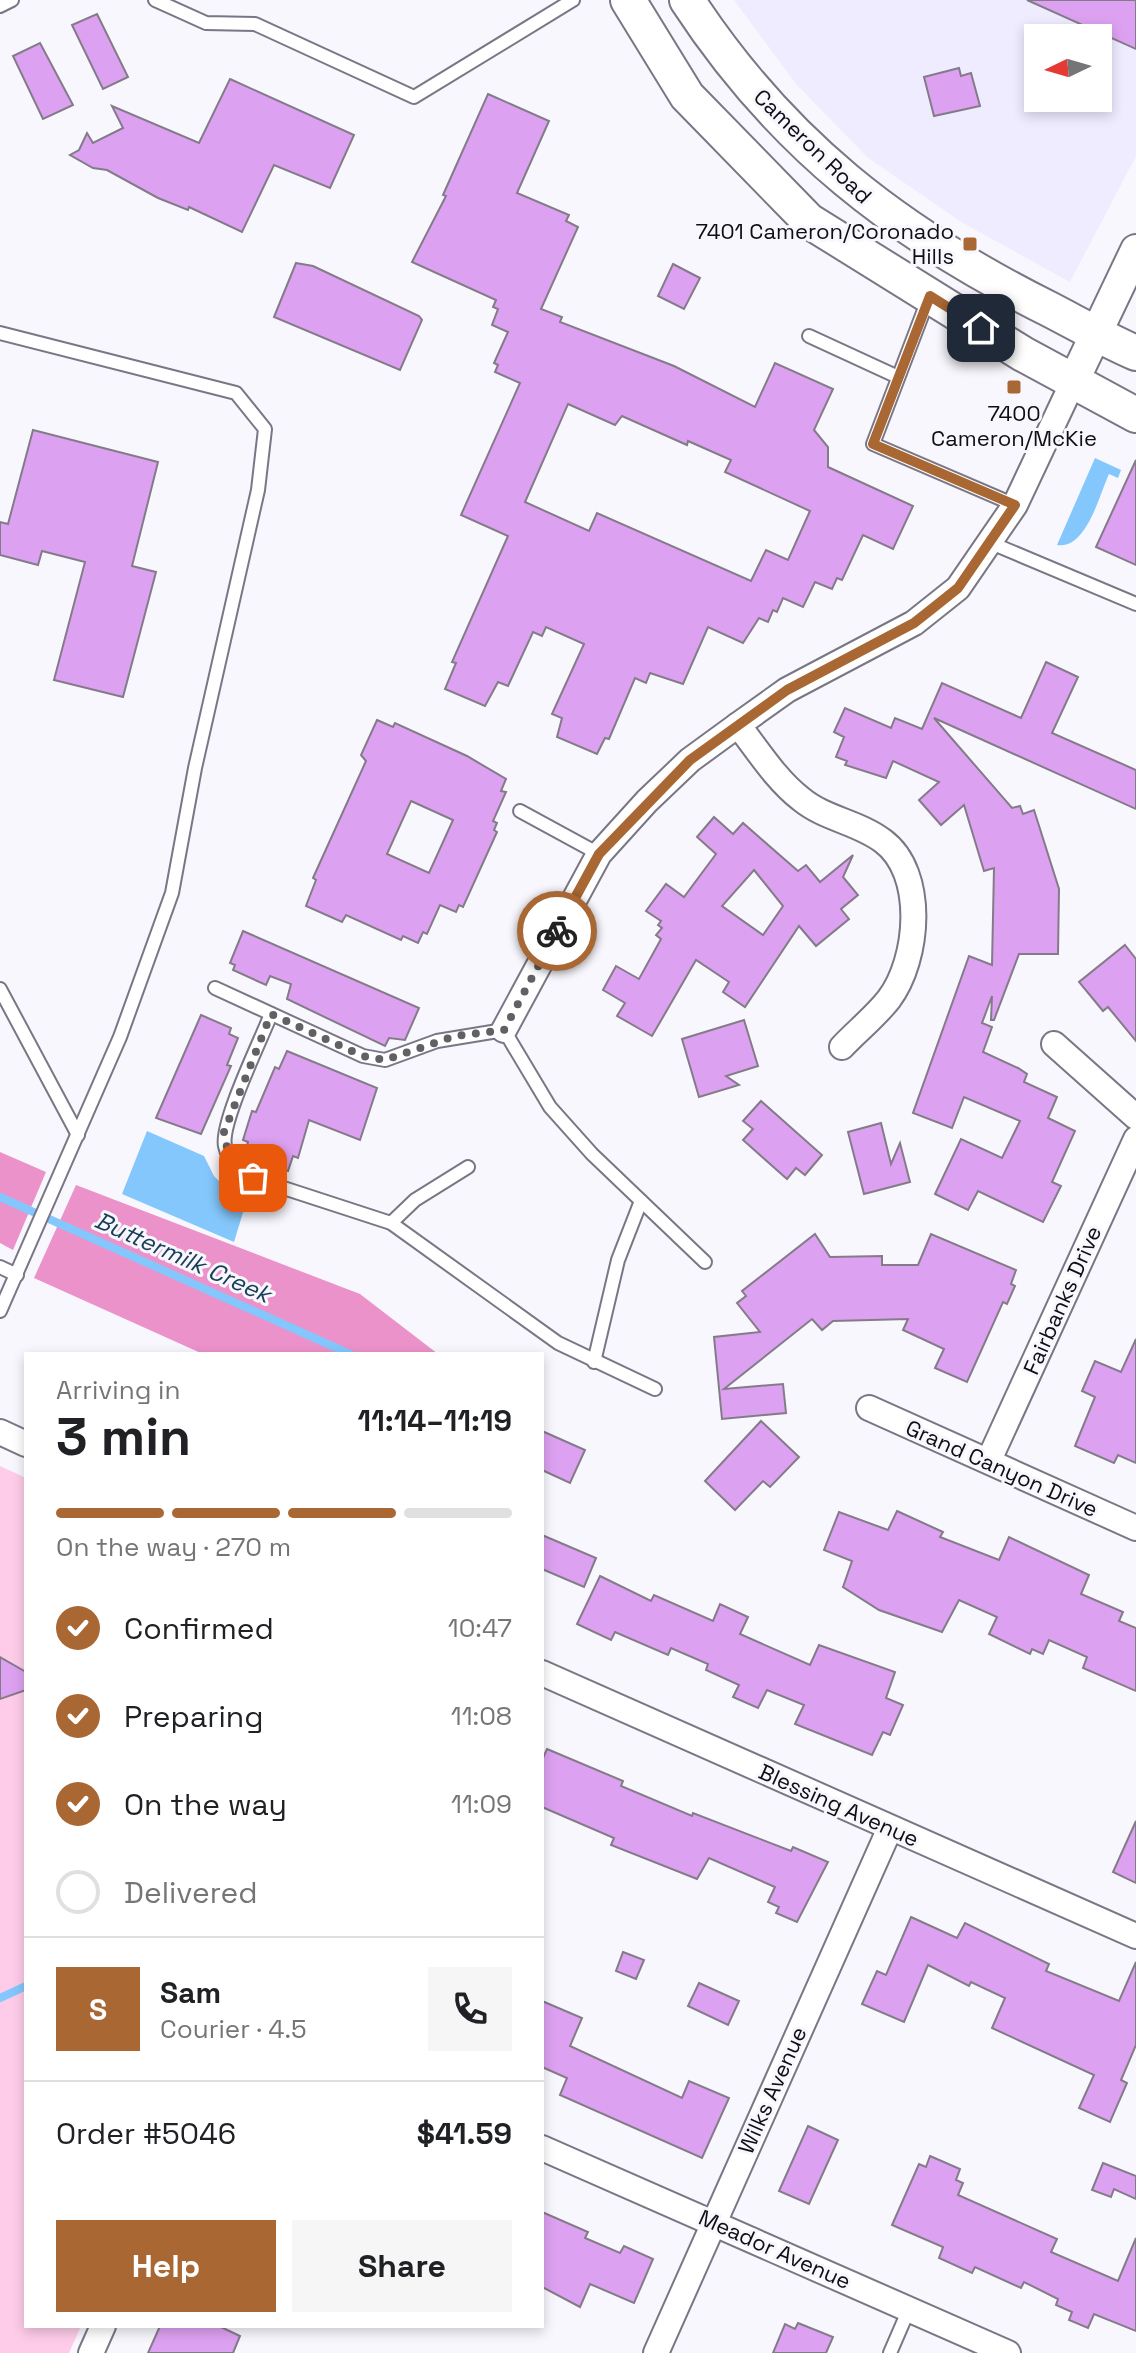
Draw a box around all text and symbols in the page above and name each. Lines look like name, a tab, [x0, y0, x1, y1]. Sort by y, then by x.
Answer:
north arrow	[1024, 24, 1112, 112]
map controls	[1024, 24, 1112, 112]
street label: Cameron Road	[748, 83, 878, 209]
place label: 7401 Cameron/Coronado Hills	[696, 217, 954, 270]
marker: 7401 Cameron/Coronado Hills	[961, 235, 979, 253]
pin	[947, 294, 1015, 362]
icon: home	[959, 306, 1003, 350]
marker: 7400 Cameron/McKie	[1005, 378, 1023, 396]
place label: 7400 Cameron/McKie	[931, 399, 1097, 452]
courier	[517, 891, 597, 971]
icon: bike	[535, 909, 579, 953]
pin	[219, 1144, 287, 1212]
icon: bag	[231, 1156, 275, 1200]
water label: Buttermilk Creek	[90, 1204, 279, 1311]
street label: Fairbanks Drive	[1017, 1221, 1107, 1379]
text: Arriving in	[56, 1373, 180, 1407]
text: 11:14–11:19	[358, 1401, 512, 1440]
text: 3 min	[56, 1404, 191, 1470]
street label: Grand Canyon Drive	[902, 1413, 1102, 1523]
text: On the way · 270 m	[56, 1530, 291, 1564]
icon: check	[56, 1606, 100, 1650]
text: Confirmed	[124, 1609, 274, 1648]
text: 10:47	[448, 1611, 512, 1645]
icon: check	[56, 1694, 100, 1738]
text: Preparing	[124, 1697, 263, 1736]
text: 11:08	[451, 1699, 512, 1733]
street label: Blessing Avenue	[755, 1757, 923, 1853]
icon: check	[56, 1782, 100, 1826]
text: On the way	[124, 1785, 287, 1824]
text: 11:09	[451, 1787, 512, 1821]
text: Delivered	[124, 1873, 258, 1912]
button: phone	[428, 1967, 512, 2051]
text: Sam	[160, 1973, 221, 2012]
text: S	[89, 1990, 107, 2029]
text: Courier · 4.5	[160, 2012, 307, 2046]
street label: Wilks Avenue	[732, 2022, 812, 2158]
text: Order #5046	[56, 2114, 236, 2153]
text: $41.59	[417, 2114, 512, 2153]
street label: Meador Avenue	[695, 2203, 855, 2295]
button: Help	[56, 2220, 276, 2312]
button: Share	[292, 2220, 512, 2312]

